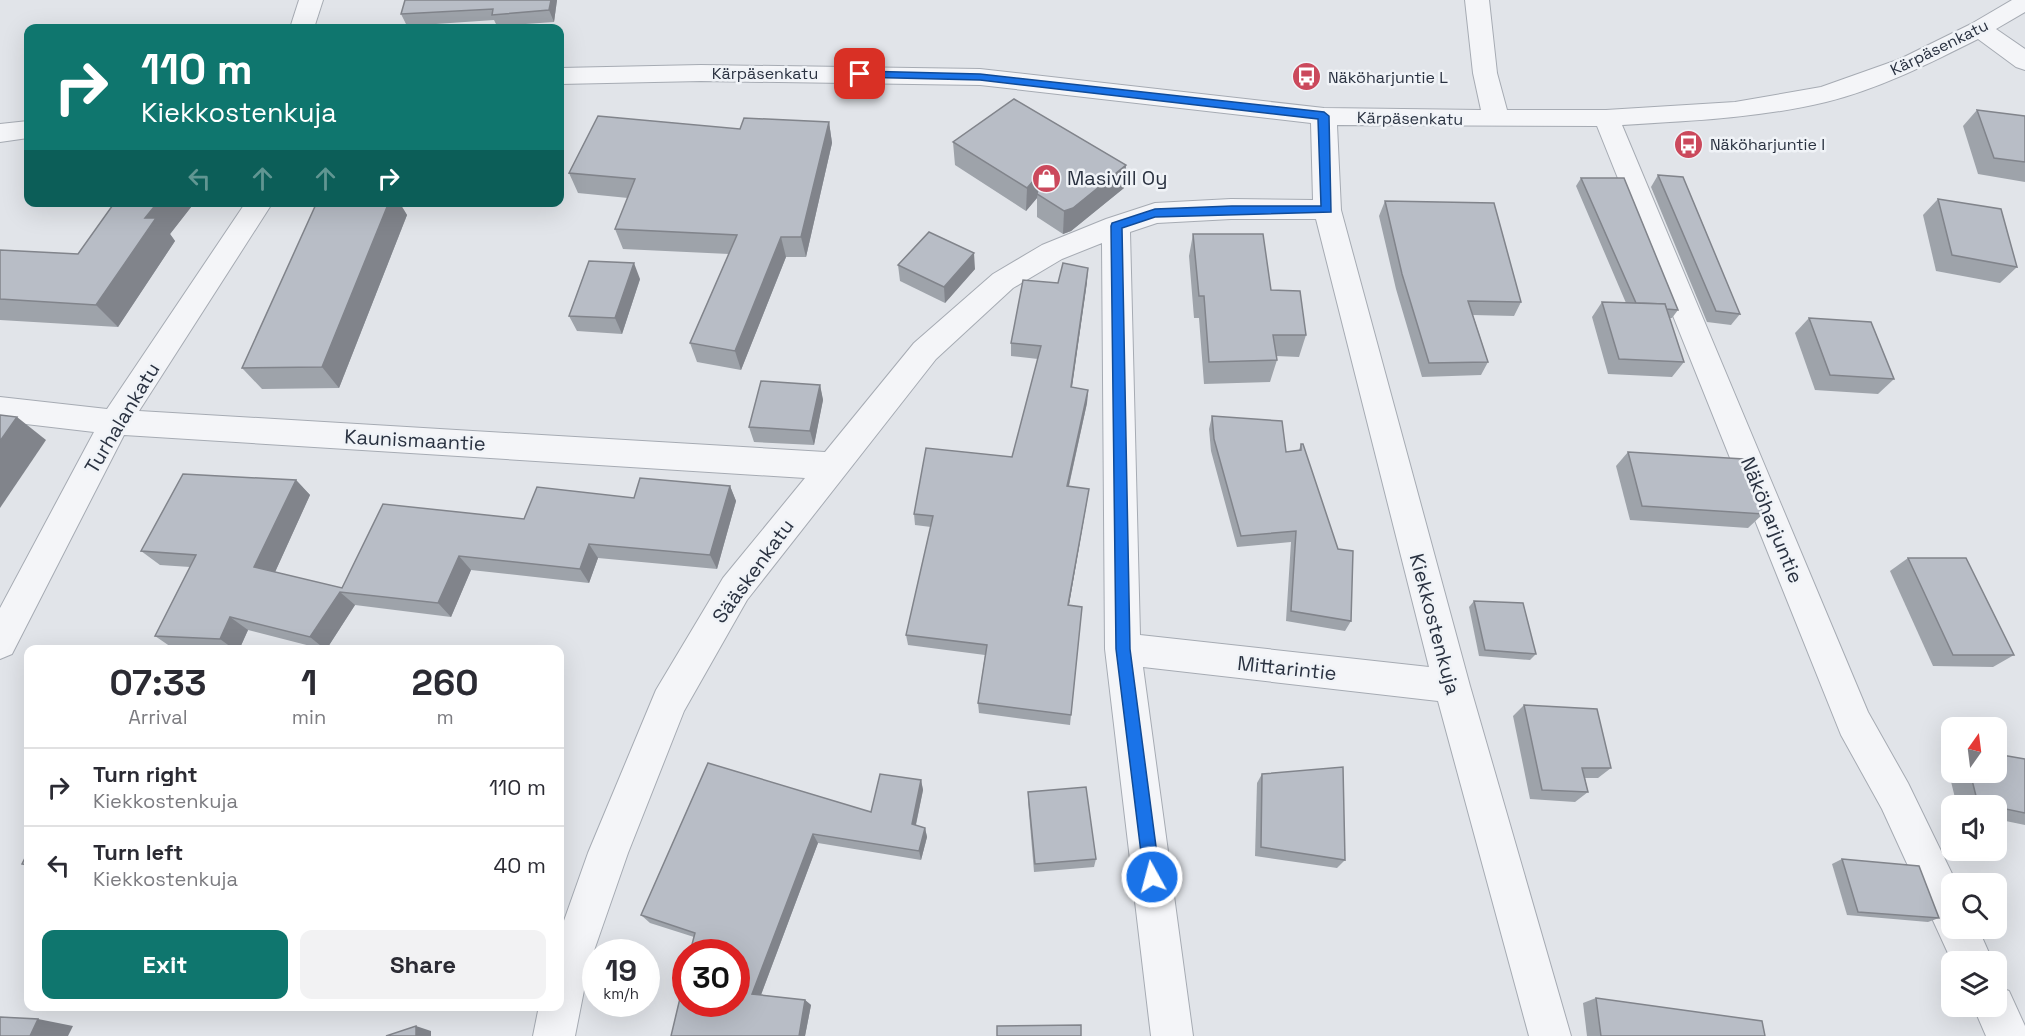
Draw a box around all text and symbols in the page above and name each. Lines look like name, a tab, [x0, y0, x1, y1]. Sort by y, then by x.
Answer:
street label: Kärpäsenkatu	[1887, 15, 1992, 80]
text: 110 m	[141, 43, 253, 96]
icon: right	[42, 48, 120, 126]
pin	[834, 48, 885, 99]
icon: arrive	[843, 57, 876, 90]
bus stop icon: Näköharjuntie L	[1291, 61, 1323, 93]
street label: Kärpäsenkatu	[712, 63, 818, 84]
place label: Näköharjuntie L	[1328, 67, 1448, 88]
text: Kiekkostenkuja	[141, 95, 337, 130]
street label: Kärpäsenkatu	[1357, 107, 1463, 130]
bus stop icon: Näköharjuntie I	[1673, 128, 1705, 160]
place label: Näköharjuntie I	[1710, 134, 1825, 155]
icon: left	[183, 162, 216, 195]
icon: ahead	[246, 162, 279, 195]
icon: ahead	[309, 162, 342, 195]
icon: right	[372, 162, 405, 195]
shop icon: Masivill Oy	[1030, 162, 1062, 194]
place label: Masivill Oy	[1067, 165, 1167, 191]
street label: Turhalankatu	[79, 358, 165, 478]
street label: Kaunismaantie	[344, 423, 486, 457]
street label: Näköharjuntie	[1735, 453, 1809, 587]
street label: Sääskenkatu	[706, 514, 800, 628]
street label: Kiekkostenkuja	[1404, 551, 1466, 697]
street label: Mittarintie	[1236, 650, 1338, 686]
text: 07:33	[109, 660, 206, 706]
text: 1	[301, 660, 317, 706]
text: 260	[412, 660, 479, 706]
text: Arrival	[128, 704, 188, 730]
text: min	[292, 704, 326, 730]
text: m	[436, 704, 454, 730]
north arrow	[1941, 717, 2007, 783]
map controls	[1941, 717, 2007, 1017]
text: Turn right	[93, 760, 198, 788]
icon: right	[42, 771, 75, 804]
text: 110 m	[489, 773, 546, 801]
text: Kiekkostenkuja	[93, 788, 238, 814]
button: sound	[1941, 795, 2007, 861]
text: Turn left	[93, 838, 183, 866]
position arrow	[1120, 845, 1184, 909]
icon: left	[42, 849, 75, 882]
text: 40 m	[494, 851, 546, 879]
text: Kiekkostenkuja	[93, 866, 238, 892]
button: search	[1941, 873, 2007, 939]
button: Exit	[42, 930, 288, 999]
button: Share	[300, 930, 546, 999]
speed limit sign: 30	[672, 939, 750, 1017]
text: 19	[605, 951, 637, 990]
button: layers	[1941, 951, 2007, 1017]
text: km/h	[603, 984, 639, 1003]

